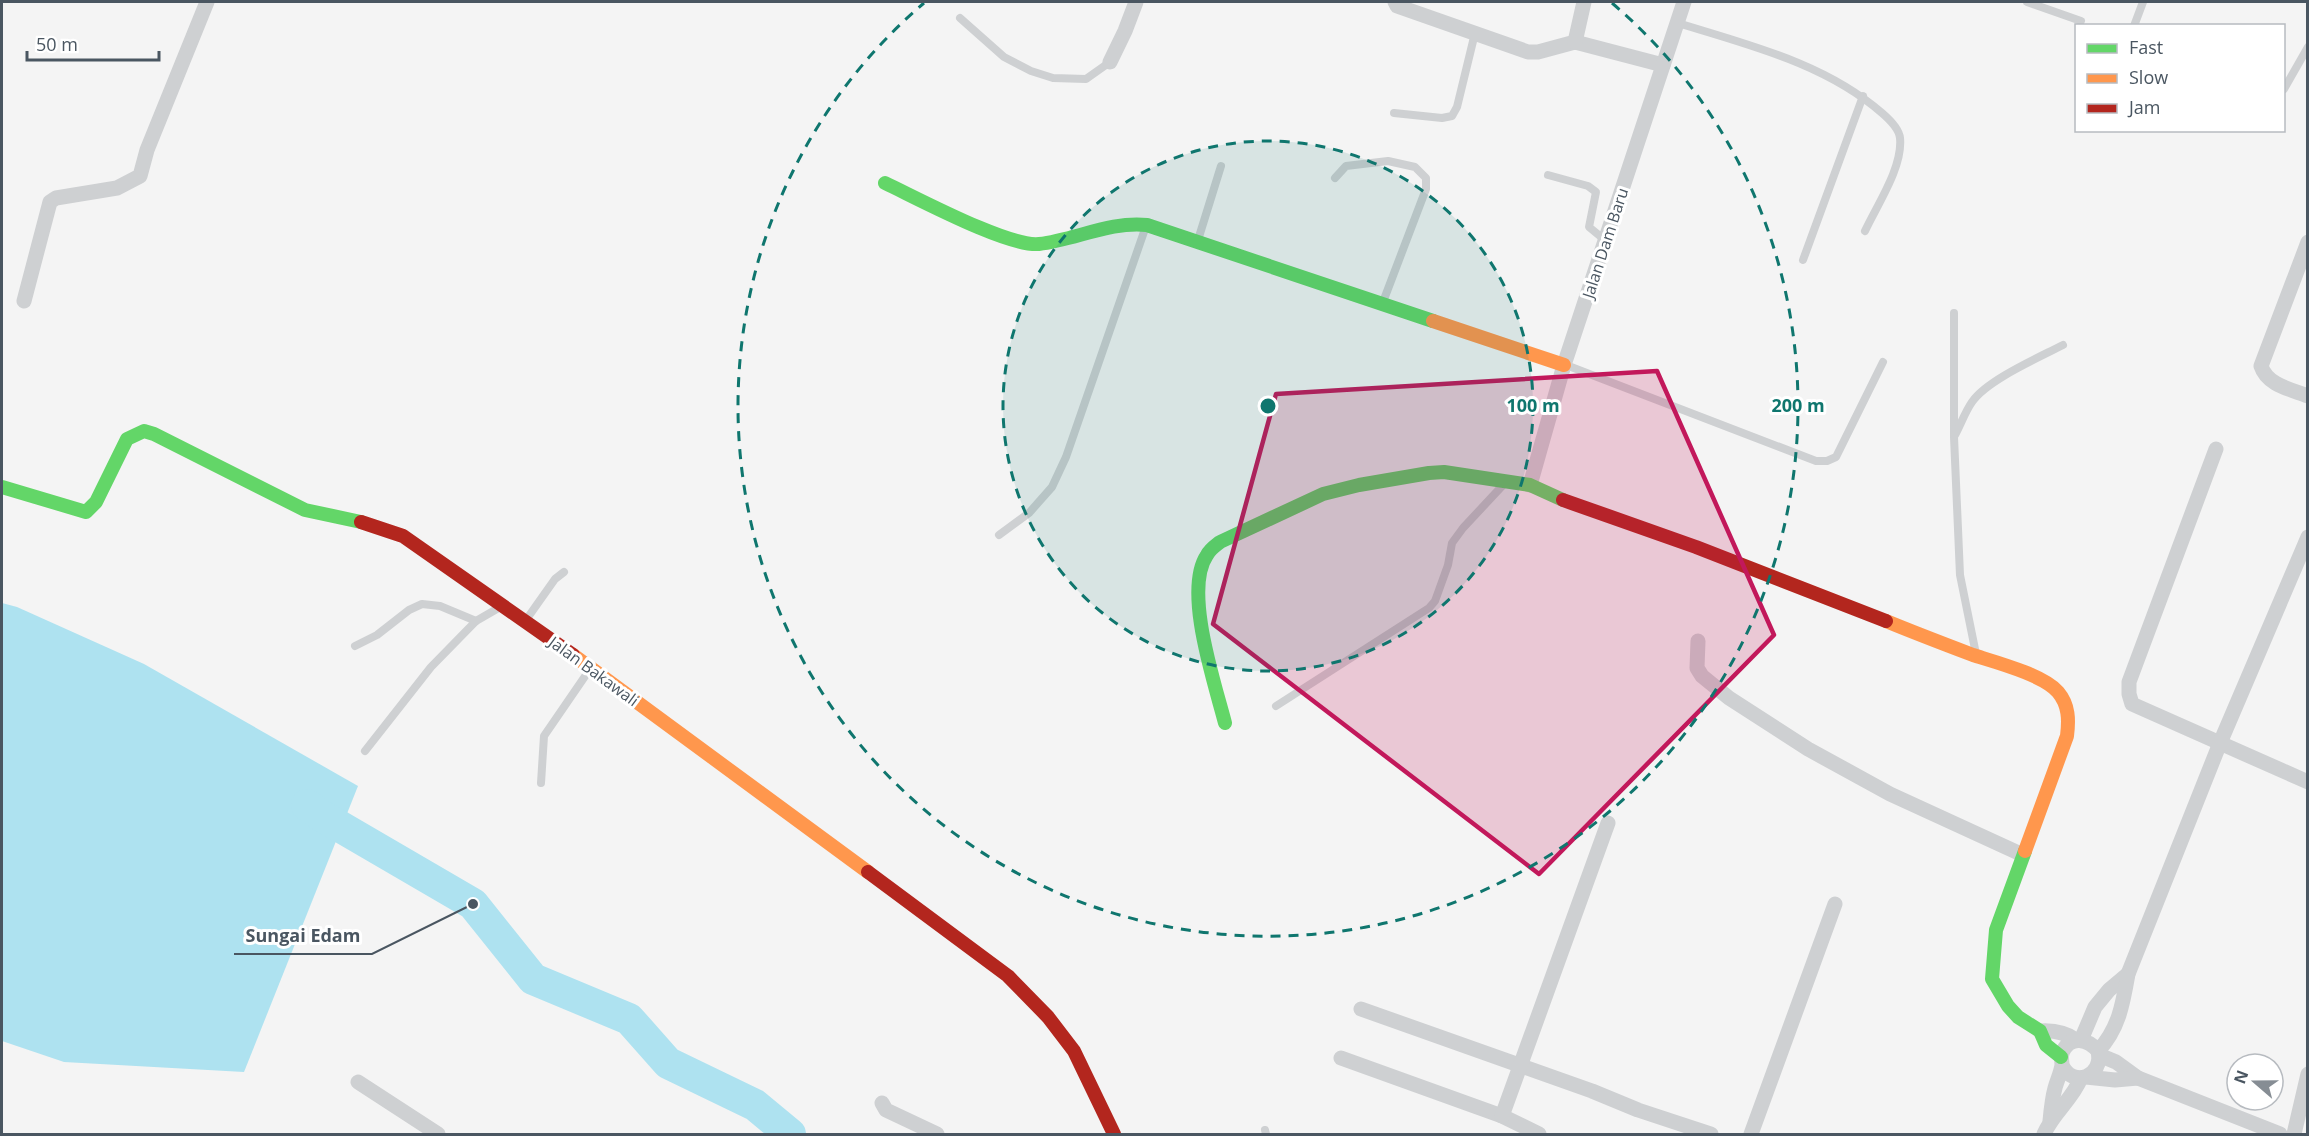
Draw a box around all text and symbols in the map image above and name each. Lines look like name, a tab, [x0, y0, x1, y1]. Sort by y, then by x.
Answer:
scale bar	[27, 24, 159, 62]
legend	[2075, 24, 2285, 132]
text: 50 m	[36, 32, 78, 56]
text: Fast	[2129, 35, 2163, 59]
text: Slow	[2129, 65, 2168, 89]
text: Jam	[2127, 95, 2161, 119]
street label: Jalan Dam Baru	[1576, 185, 1633, 303]
text: 100 m	[1506, 393, 1560, 417]
text: 200 m	[1771, 393, 1825, 417]
centre of rings	[1258, 396, 1278, 416]
street label: Jalan Bakawali	[543, 630, 643, 711]
callout: Sungai Edam	[234, 918, 372, 954]
text: Sungai Edam	[246, 923, 360, 947]
north arrow	[2225, 1052, 2285, 1112]
text: N	[2228, 1067, 2253, 1087]

